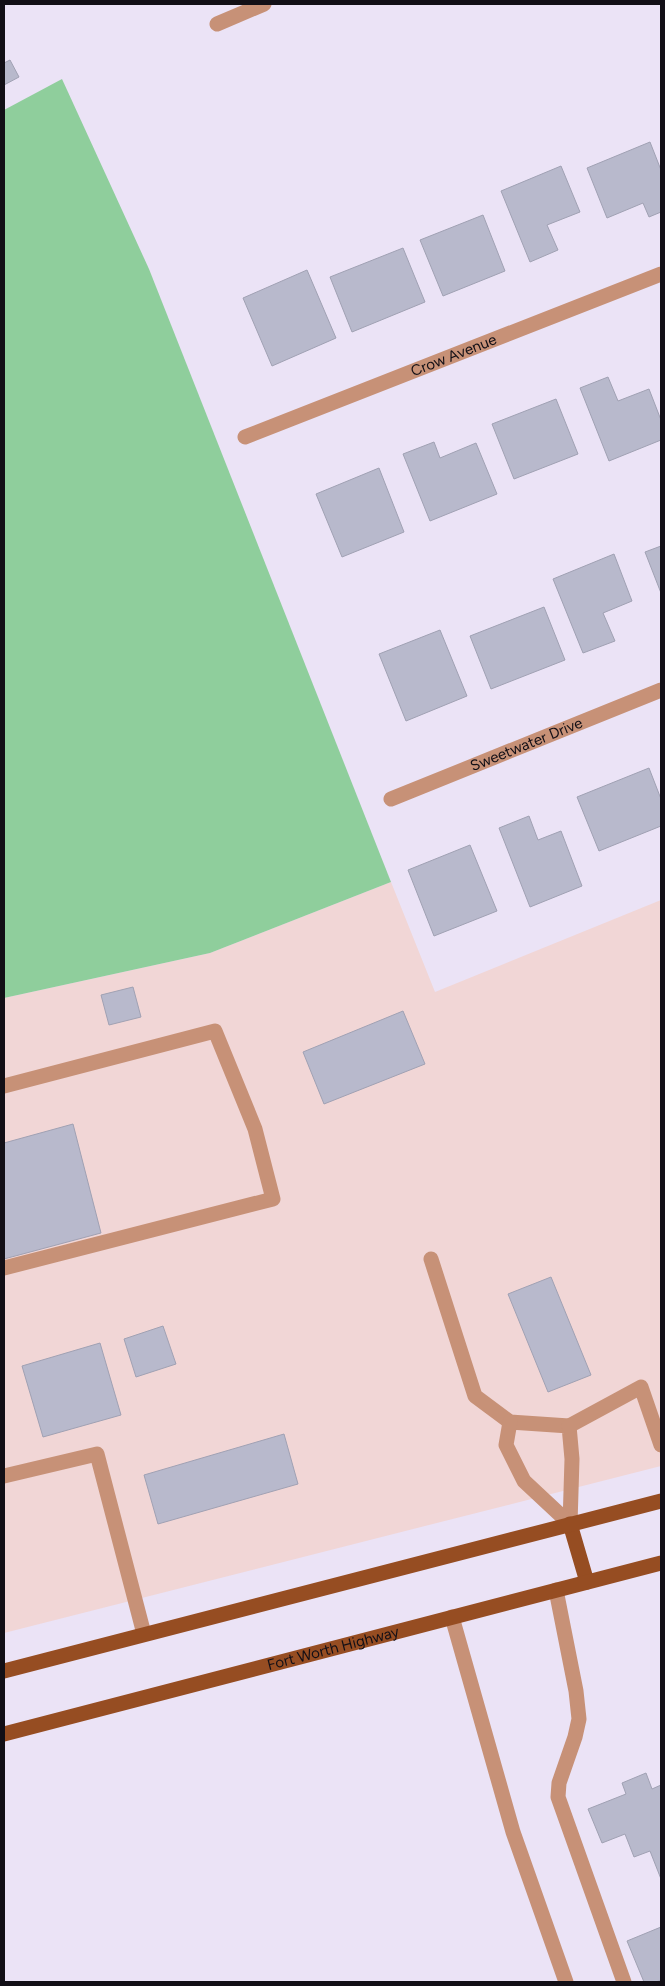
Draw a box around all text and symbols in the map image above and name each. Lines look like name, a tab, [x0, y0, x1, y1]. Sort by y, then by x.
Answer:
street label: Crow Avenue	[408, 330, 499, 380]
street label: Sweetwater Drive	[468, 714, 585, 775]
street label: Fort Worth Highway	[265, 1623, 401, 1674]

